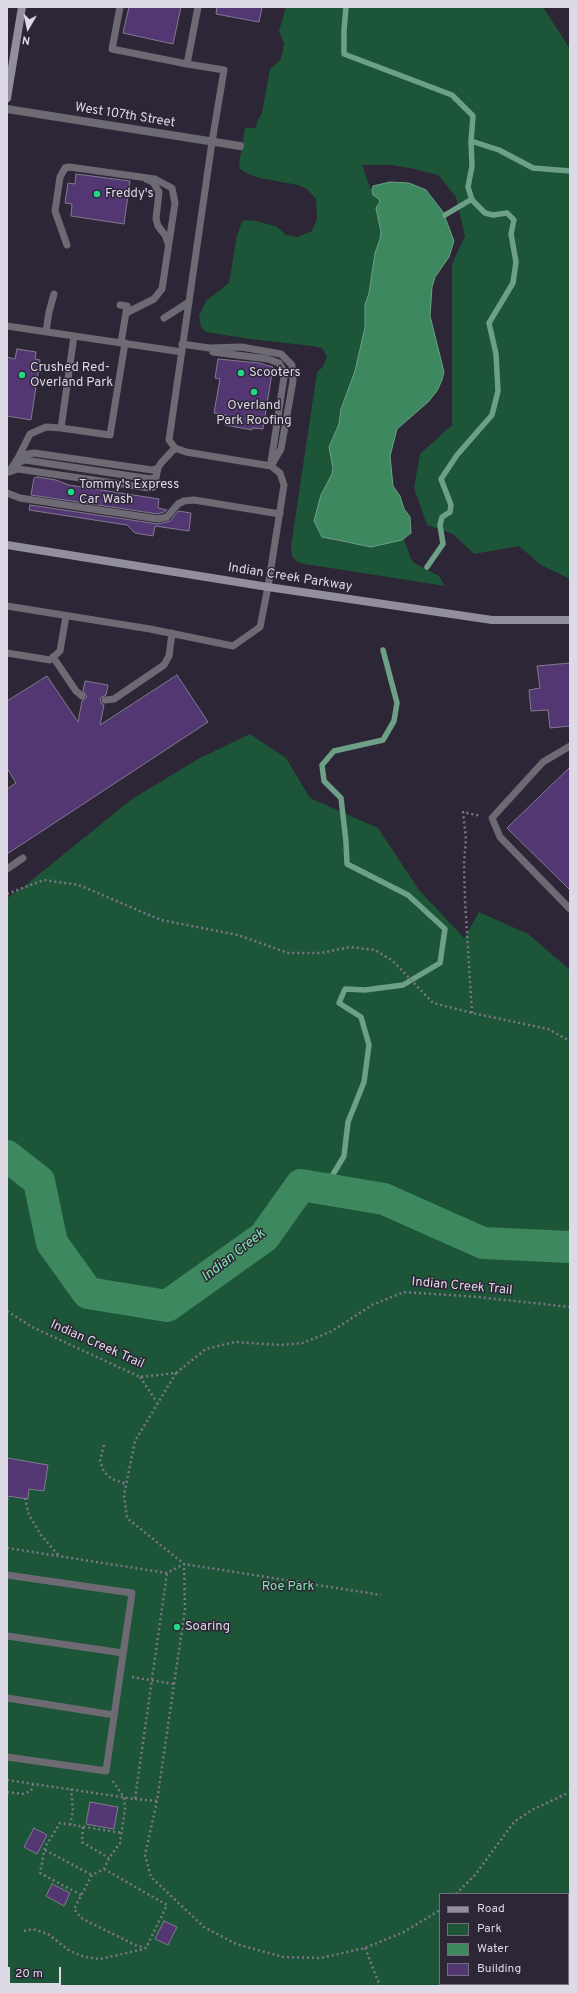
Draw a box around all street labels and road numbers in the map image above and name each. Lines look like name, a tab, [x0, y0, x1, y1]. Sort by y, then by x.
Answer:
street label: West 107th Street	[74, 100, 176, 132]
street label: Indian Creek Parkway	[227, 560, 353, 596]
street label: Indian Creek Trail	[411, 1275, 513, 1299]
street label: Indian Creek Trail	[48, 1317, 146, 1373]

